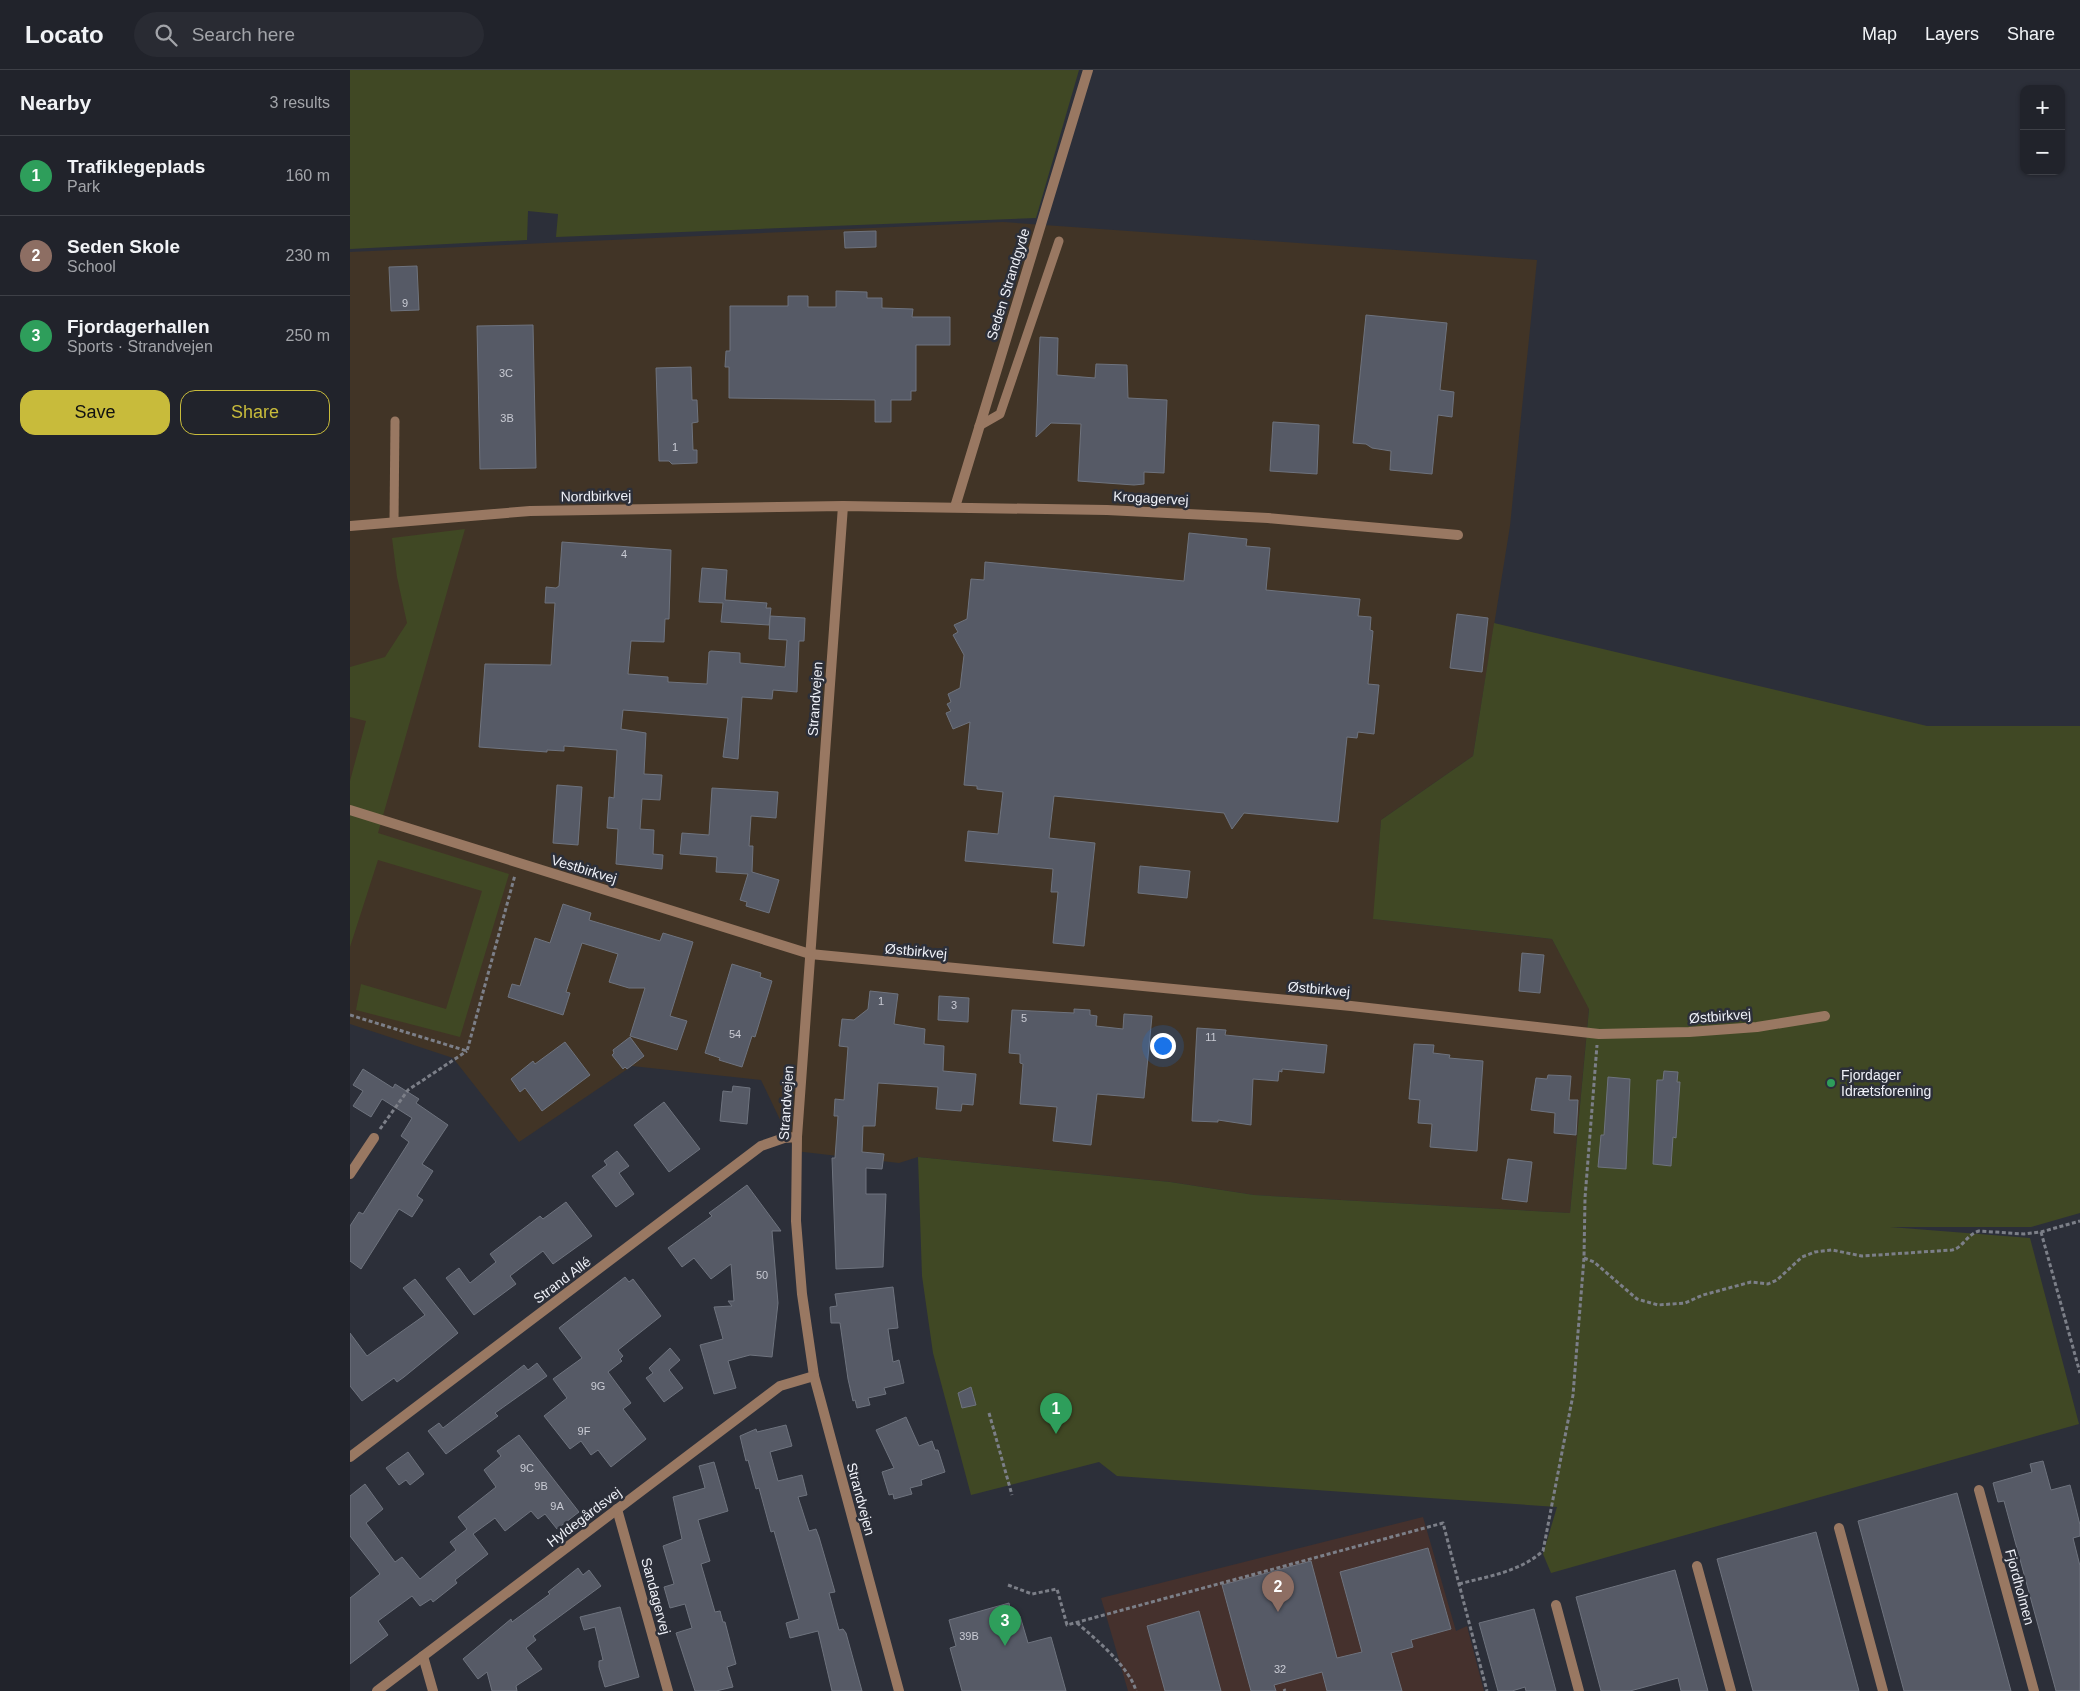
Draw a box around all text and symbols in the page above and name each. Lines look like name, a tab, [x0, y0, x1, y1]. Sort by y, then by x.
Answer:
search box	[134, 12, 484, 57]
text: Locato	[25, 21, 104, 48]
icon: search	[152, 21, 180, 49]
text: Search here	[192, 24, 295, 45]
text: Map	[1862, 24, 1897, 44]
text: Layers	[1925, 24, 1979, 44]
text: Share	[2007, 24, 2055, 44]
map controls	[2020, 85, 2065, 175]
button: +	[2020, 85, 2065, 130]
text: Nearby	[20, 91, 91, 114]
text: 3 results	[270, 94, 330, 111]
button: −	[2020, 130, 2065, 175]
text: Trafiklegeplads	[67, 156, 205, 177]
text: 1	[32, 167, 40, 184]
text: 160 m	[286, 167, 330, 184]
text: Park	[67, 178, 100, 195]
street label: Seden Strandgyde	[983, 226, 1033, 342]
text: Seden Skole	[67, 236, 180, 257]
text: 2	[32, 247, 40, 264]
text: 230 m	[286, 247, 330, 264]
text: School	[67, 258, 116, 275]
house number: 9	[402, 297, 408, 309]
text: Fjordagerhallen	[67, 316, 210, 337]
text: 3	[32, 327, 40, 344]
text: 250 m	[286, 327, 330, 344]
text: Sports · Strandvejen	[67, 338, 213, 355]
house number: 3C	[499, 367, 513, 379]
button: Save	[20, 390, 170, 435]
button: Share	[180, 390, 330, 435]
house number: 3B	[500, 412, 514, 424]
house number: 1	[672, 441, 678, 453]
street label: Nordbirkvej	[560, 487, 632, 505]
street label: Krogagervej	[1113, 488, 1189, 508]
house number: 4	[621, 548, 627, 560]
street label: Strandvejen	[804, 661, 826, 737]
street label: Vestbirkvej	[549, 851, 619, 887]
street label: Østbirkvej	[884, 940, 948, 962]
street label: Østbirkvej	[1287, 978, 1351, 1000]
house number: 1	[878, 995, 884, 1007]
house number: 3	[951, 999, 957, 1011]
street label: Østbirkvej	[1688, 1006, 1752, 1026]
house number: 5	[1021, 1012, 1027, 1024]
house number: 54	[729, 1028, 741, 1040]
house number: 11	[1205, 1031, 1217, 1043]
your location	[1150, 1033, 1176, 1059]
street label: Strandvejen	[775, 1065, 797, 1141]
place label: Fjordager Idrætsforening	[1841, 1067, 1931, 1099]
marker: Fjordager Idrætsforening	[1825, 1077, 1837, 1089]
street label: Strand Allé	[530, 1253, 594, 1307]
house number: 50	[756, 1269, 768, 1281]
house number: 9G	[591, 1380, 605, 1392]
pin: 1	[1040, 1393, 1072, 1434]
house number: 9F	[578, 1425, 591, 1437]
street label: Strandvejen	[844, 1461, 878, 1537]
house number: 9C	[520, 1462, 534, 1474]
house number: 9B	[534, 1480, 548, 1492]
street label: Hyldegårdsvej	[544, 1484, 624, 1550]
house number: 9A	[550, 1500, 564, 1512]
street label: Fjordholmen	[2002, 1547, 2038, 1627]
street label: Sandagervej	[638, 1556, 674, 1636]
pin: 2	[1262, 1571, 1294, 1612]
pin: 3	[989, 1605, 1021, 1646]
house number: 39B	[959, 1630, 979, 1642]
house number: 32	[1274, 1663, 1286, 1675]

